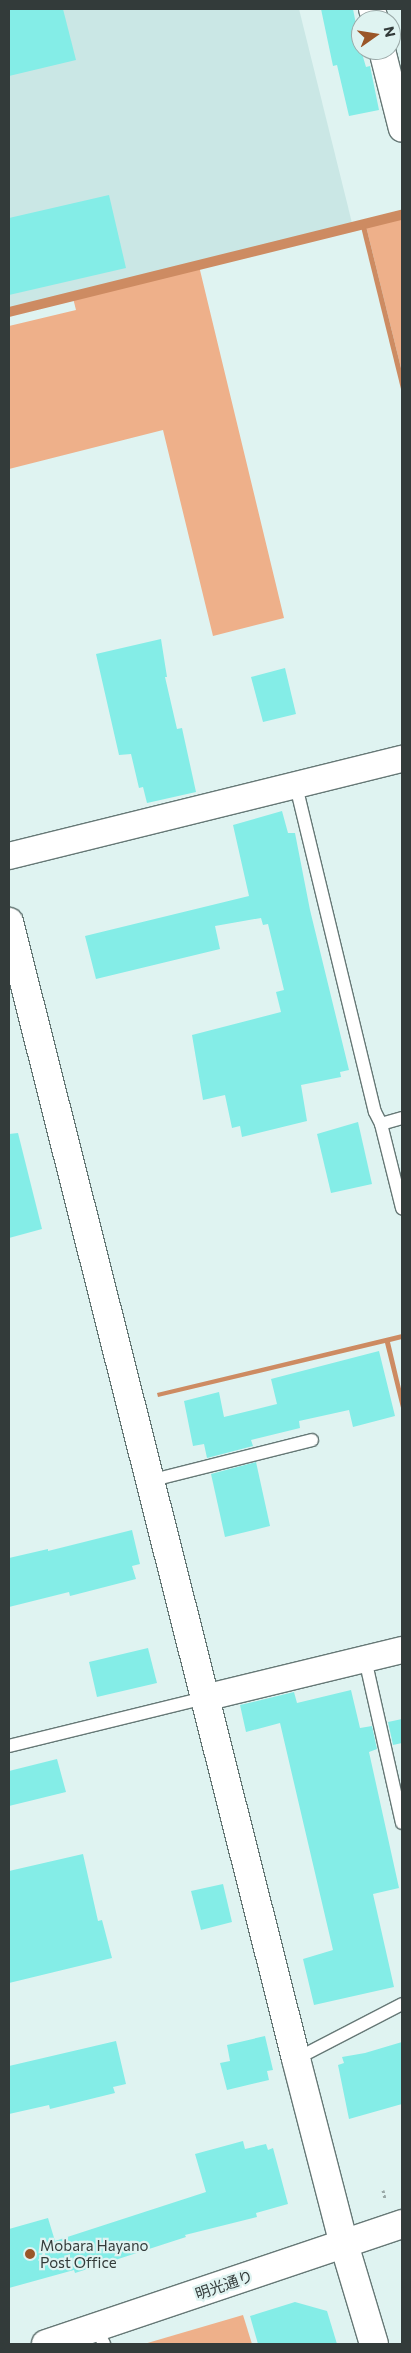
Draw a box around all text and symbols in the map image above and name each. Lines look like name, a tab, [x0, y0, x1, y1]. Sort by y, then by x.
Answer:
north arrow	[351, 10, 401, 60]
text: N	[381, 25, 400, 39]
place label: Mobara Hayano Post Office	[40, 2236, 148, 2271]
marker: Mobara Hayano Post Office	[24, 2248, 36, 2260]
street label: 明光通り	[193, 2267, 255, 2303]

